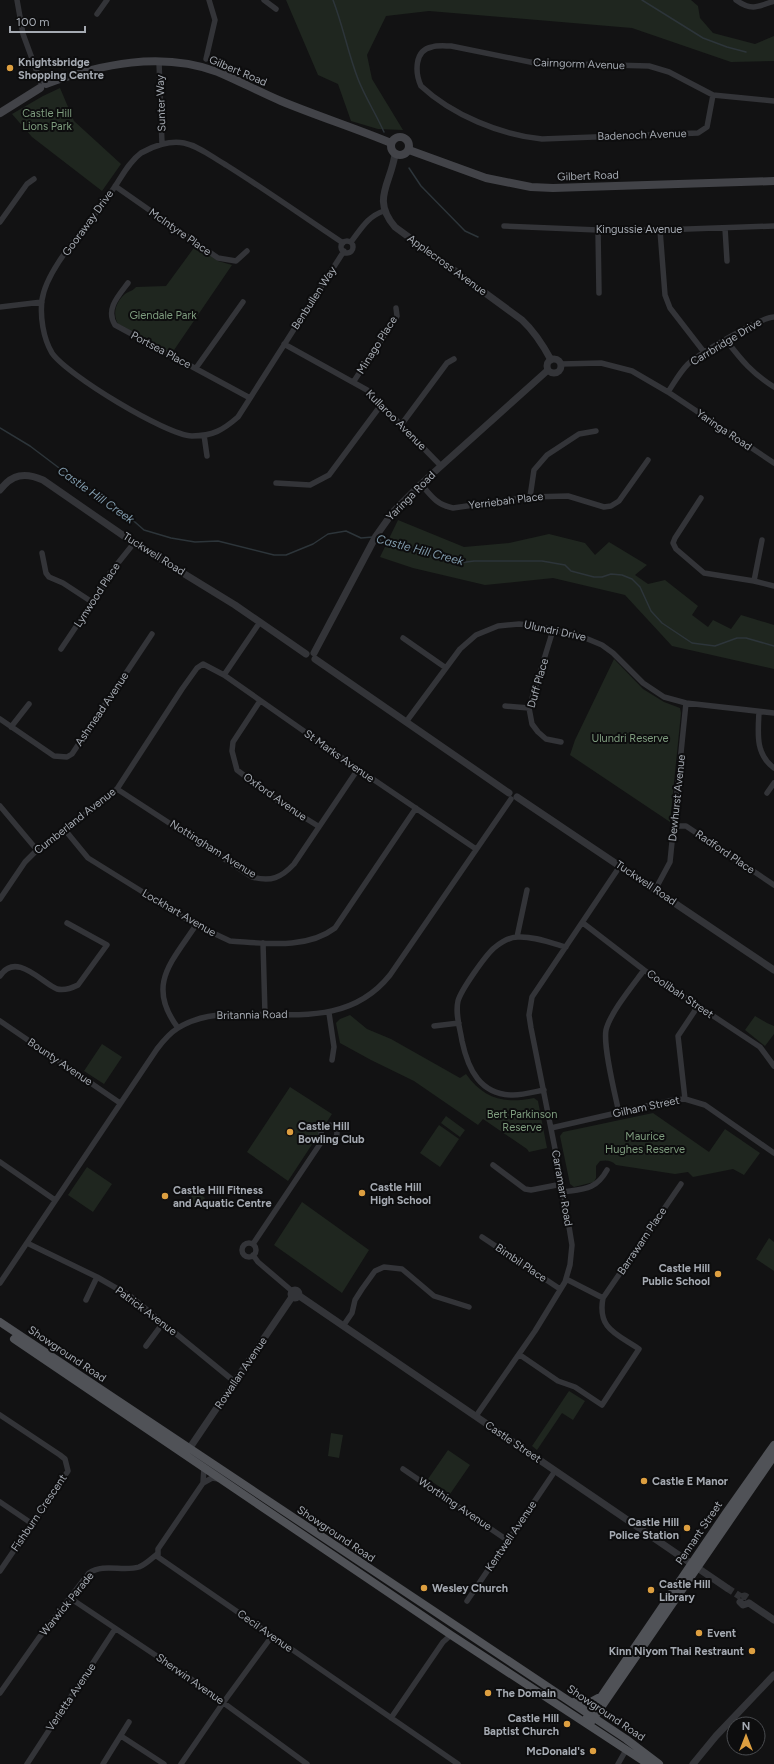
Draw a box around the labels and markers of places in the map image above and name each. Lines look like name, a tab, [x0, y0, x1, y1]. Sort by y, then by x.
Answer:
place label: Knightsbridge Shopping Centre	[18, 56, 104, 82]
marker: Knightsbridge Shopping Centre	[5, 63, 15, 73]
place label: Castle Hill Bowling Club	[298, 1120, 365, 1146]
marker: Castle Hill Bowling Club	[285, 1127, 295, 1137]
place label: Castle Hill High School	[370, 1181, 431, 1207]
place label: Castle Hill Fitness and Aquatic Centre	[173, 1184, 272, 1210]
marker: Castle Hill High School	[357, 1188, 367, 1198]
marker: Castle Hill Fitness and Aquatic Centre	[160, 1191, 170, 1201]
place label: Castle Hill Public School	[642, 1262, 710, 1288]
marker: Castle Hill Public School	[713, 1269, 723, 1279]
place label: Castle E Manor	[652, 1475, 729, 1488]
marker: Castle E Manor	[639, 1476, 649, 1486]
place label: Castle Hill Police Station	[609, 1516, 679, 1542]
marker: Castle Hill Police Station	[682, 1523, 692, 1533]
place label: Castle Hill Library	[659, 1578, 711, 1604]
place label: Wesley Church	[432, 1582, 508, 1595]
marker: Wesley Church	[419, 1583, 429, 1593]
marker: Castle Hill Library	[646, 1585, 656, 1595]
place label: Event	[707, 1627, 737, 1640]
marker: Event	[694, 1628, 704, 1638]
place label: Kinn Niyom Thai Restraunt	[609, 1645, 745, 1658]
marker: Kinn Niyom Thai Restraunt	[747, 1646, 757, 1656]
place label: The Domain	[496, 1687, 556, 1700]
marker: The Domain	[483, 1688, 493, 1698]
place label: Castle Hill Baptist Church	[483, 1712, 559, 1738]
marker: Castle Hill Baptist Church	[562, 1719, 572, 1729]
place label: McDonald's	[526, 1745, 585, 1758]
marker: McDonald's	[588, 1746, 598, 1756]

